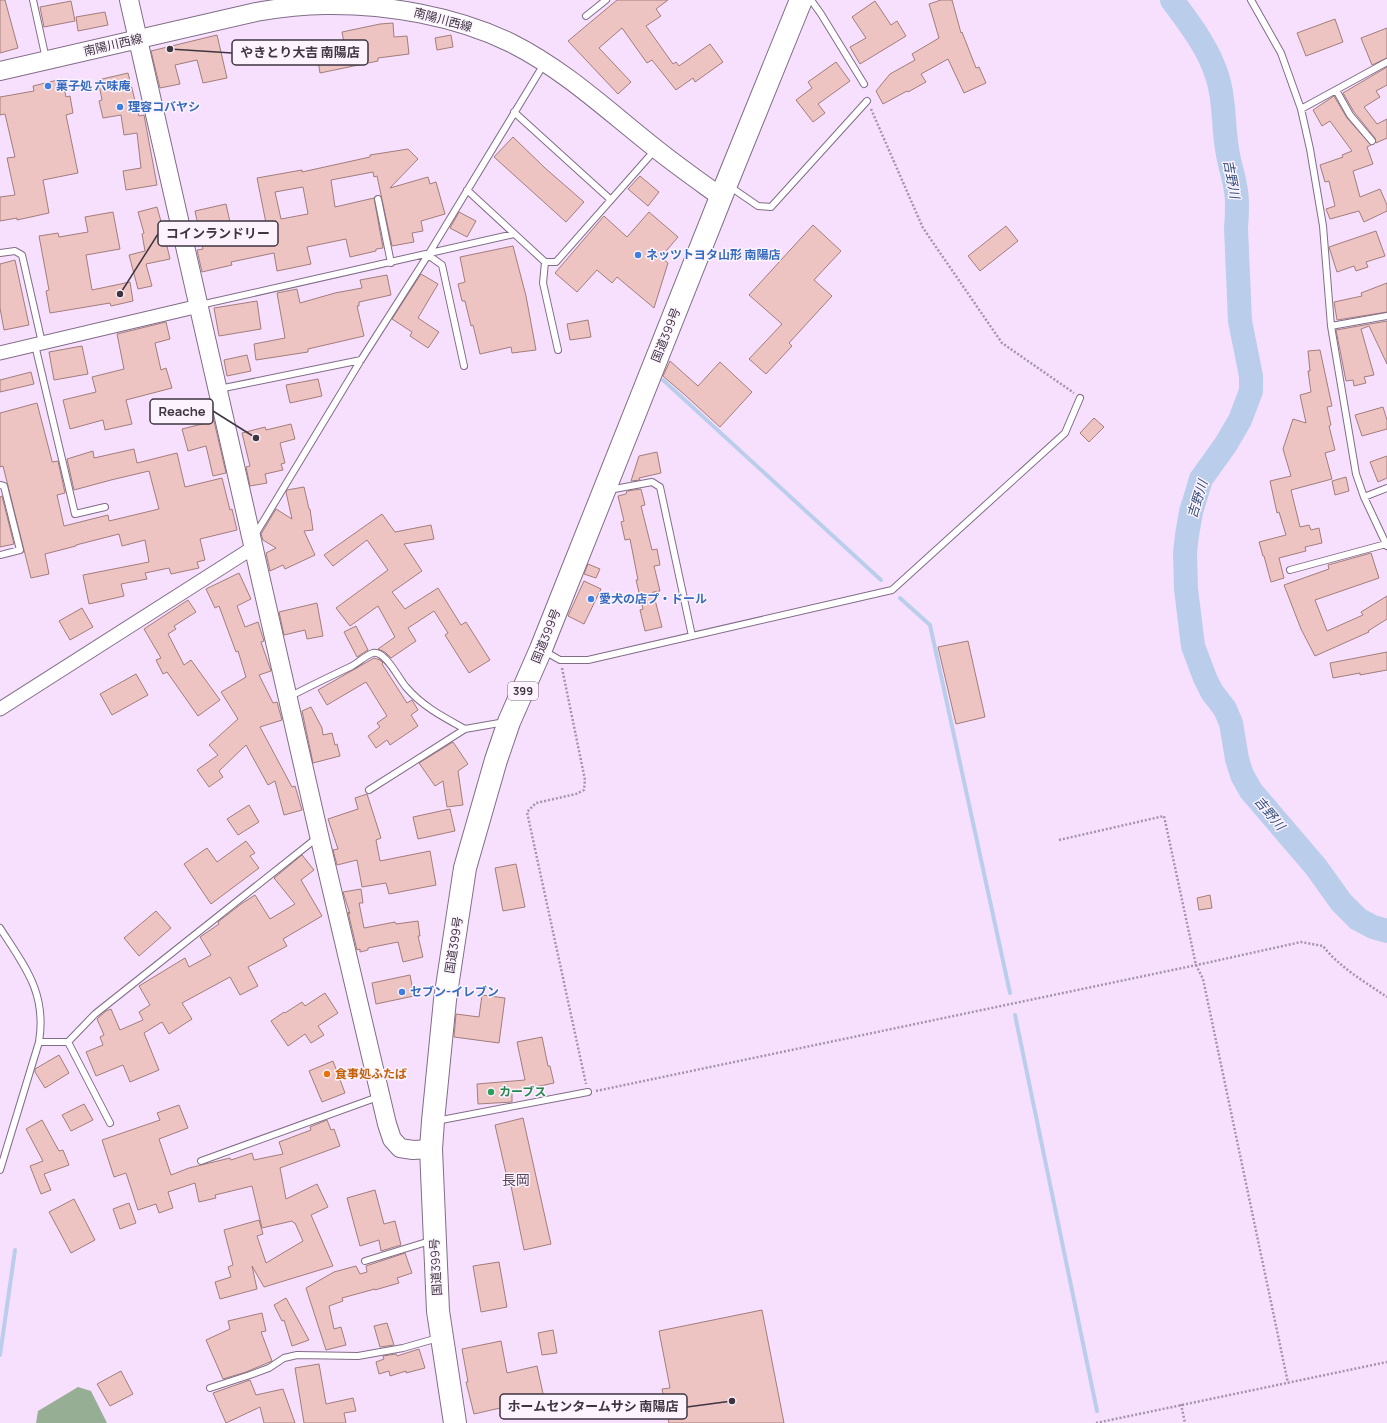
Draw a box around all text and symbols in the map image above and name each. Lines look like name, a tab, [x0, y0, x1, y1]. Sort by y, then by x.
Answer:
street label: 南陽川西線	[412, 4, 474, 35]
street label: 南陽川西線	[82, 29, 144, 60]
callout: やきとり大吉 南陽店	[232, 40, 368, 65]
text: やきとり大吉 南陽店	[240, 43, 360, 61]
place label: 菓子処 六味庵	[56, 77, 130, 94]
marker: 菓子処 六味庵	[43, 81, 53, 91]
place label: 理容コバヤシ	[128, 98, 200, 115]
marker: 理容コバヤシ	[115, 102, 125, 112]
water label: 吉野川	[1220, 158, 1245, 202]
callout: コインランドリー	[158, 221, 278, 246]
text: コインランドリー	[166, 224, 270, 242]
place label: ネッツトヨタ山形 南陽店	[646, 246, 780, 263]
marker: ネッツトヨタ山形 南陽店	[633, 250, 643, 260]
street label: 国道399号	[647, 305, 684, 365]
callout: Reache	[150, 399, 213, 424]
text: Reache	[158, 402, 206, 420]
water label: 吉野川	[1183, 476, 1212, 520]
place label: 愛犬の店プ・ドール	[599, 590, 707, 607]
marker: 愛犬の店プ・ドール	[586, 594, 596, 604]
street label: 国道399号	[527, 606, 564, 666]
road number: 399	[508, 682, 538, 700]
water label: 吉野川	[1251, 792, 1291, 835]
street label: 国道399号	[441, 915, 466, 975]
place label: セブン-イレブン	[410, 983, 499, 1000]
marker: セブン-イレブン	[397, 987, 407, 997]
place label: 食事処ふたば	[335, 1065, 407, 1082]
marker: 食事処ふたば	[322, 1069, 332, 1079]
place label: カーブス	[499, 1083, 546, 1100]
marker: カーブス	[486, 1087, 496, 1097]
district label: 長岡	[502, 1170, 530, 1189]
street label: 国道399号	[426, 1238, 445, 1296]
callout: ホームセンタームサシ 南陽店	[500, 1394, 687, 1419]
text: ホームセンタームサシ 南陽店	[508, 1397, 678, 1415]

